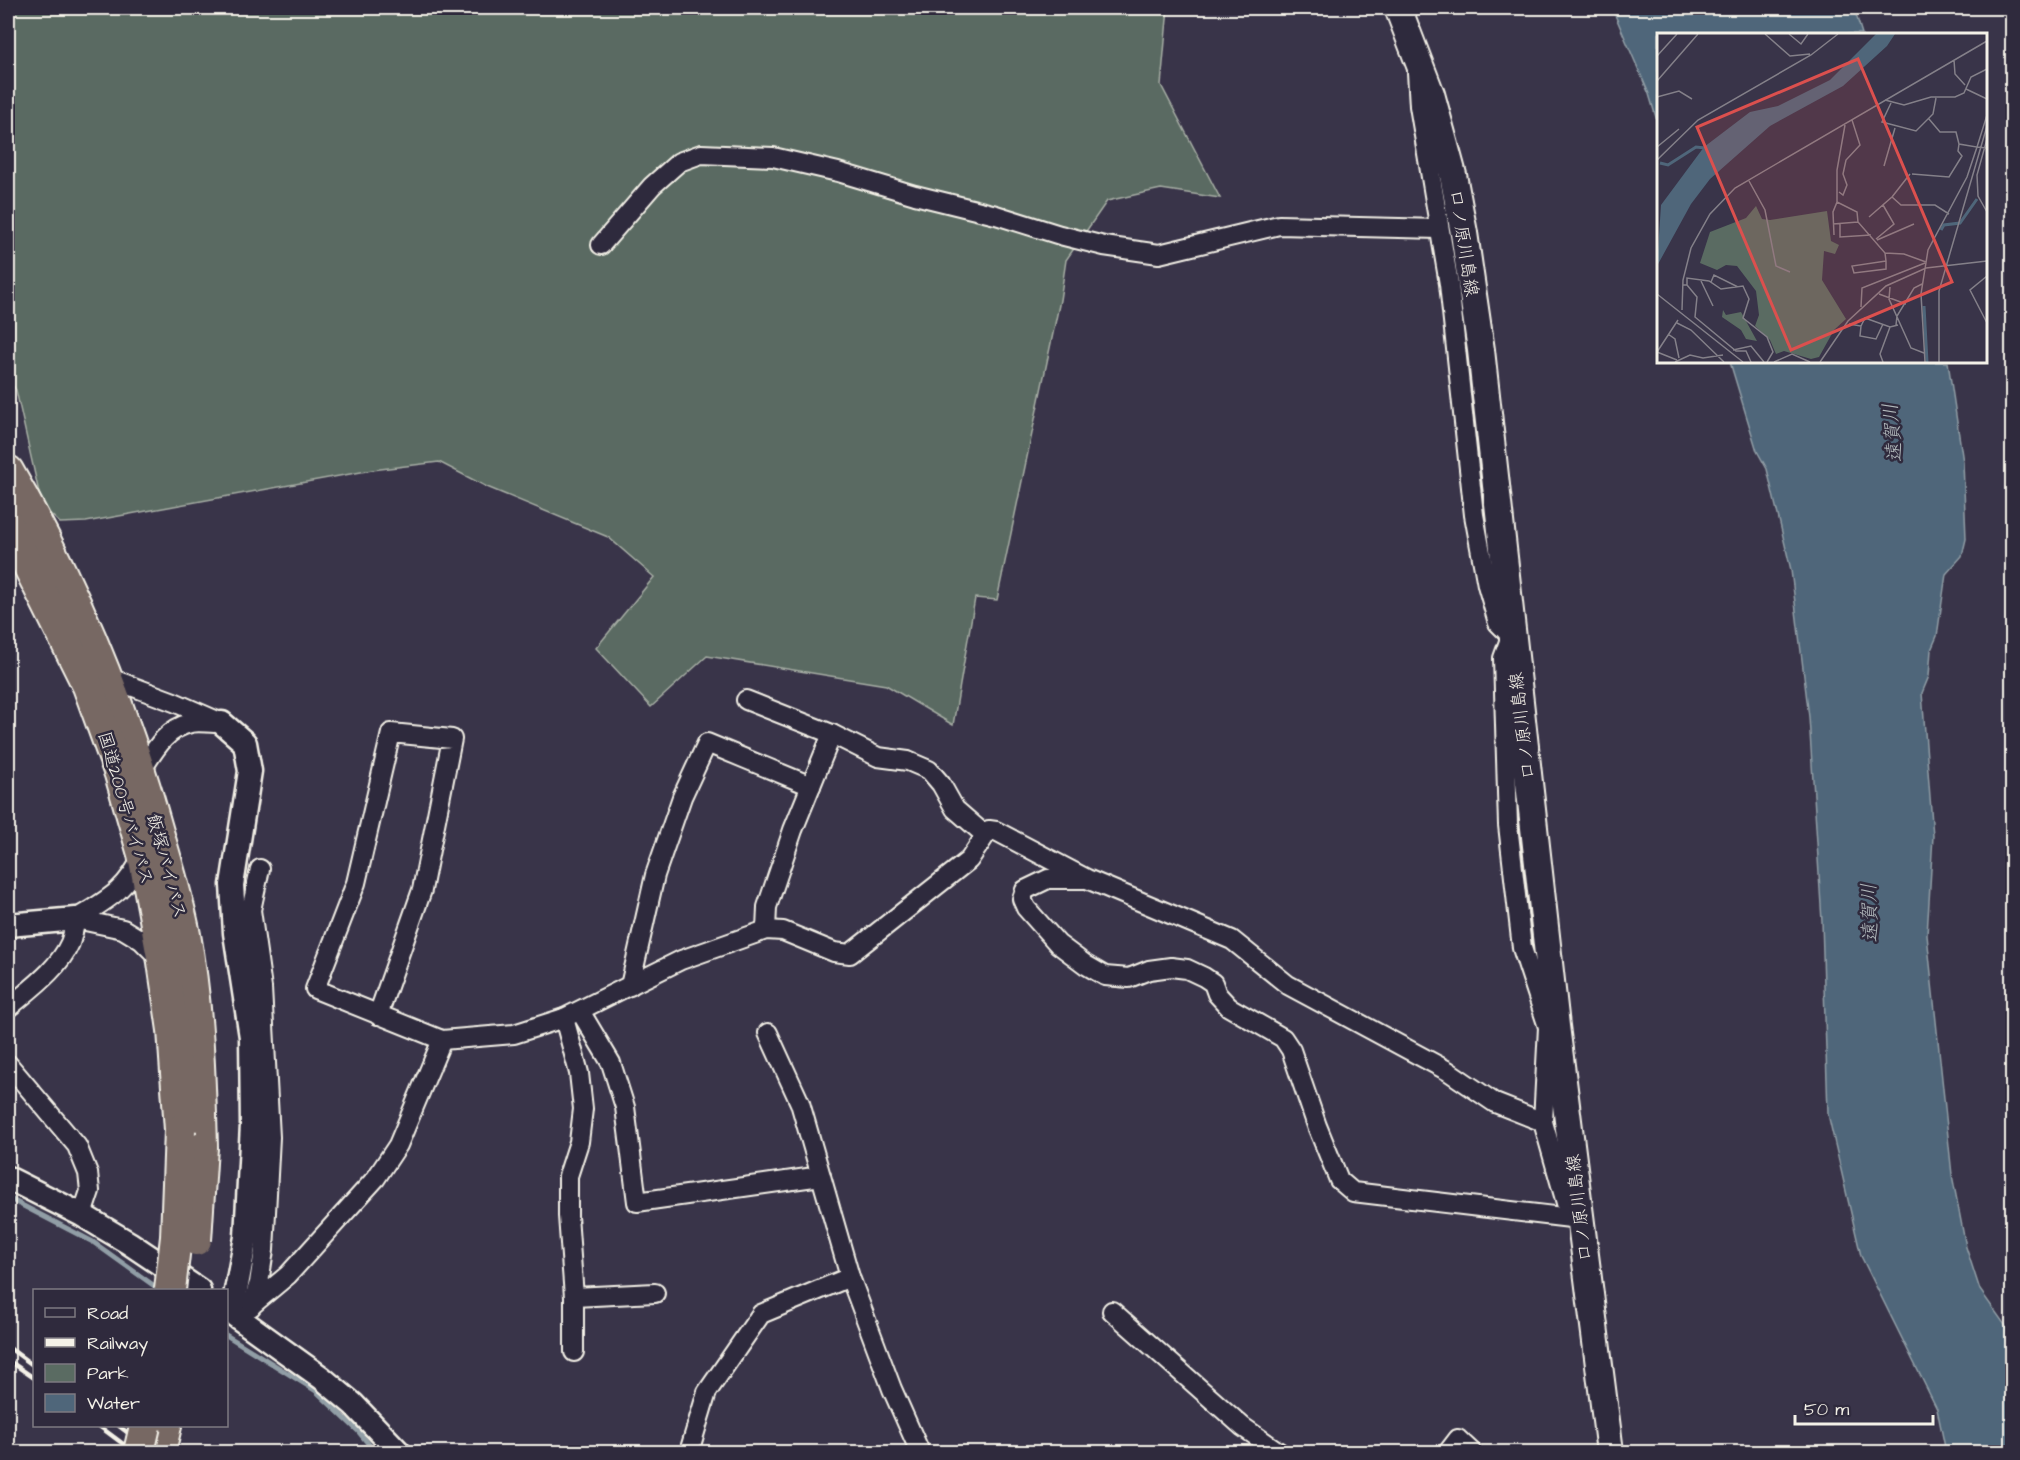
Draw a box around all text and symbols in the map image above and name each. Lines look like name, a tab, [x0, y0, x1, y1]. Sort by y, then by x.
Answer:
inset map	[1657, 33, 1987, 363]
street label: 口ノ原川島線	[1443, 188, 1484, 298]
water label: 遠賀川	[1876, 402, 1910, 464]
street label: 口ノ原川島線	[1504, 671, 1541, 781]
street label: 国道200号バイパス	[92, 728, 159, 888]
street label: 飯塚バイパス	[141, 811, 193, 921]
water label: 遠賀川	[1855, 882, 1885, 943]
street label: 口ノ原川島線	[1561, 1153, 1598, 1263]
legend	[33, 1289, 228, 1427]
text: Road	[87, 1301, 128, 1326]
text: Railway	[87, 1331, 148, 1357]
text: Park	[87, 1361, 129, 1386]
scale bar	[1795, 1388, 1933, 1426]
text: Water	[87, 1391, 140, 1416]
text: 50 m	[1804, 1397, 1849, 1422]

